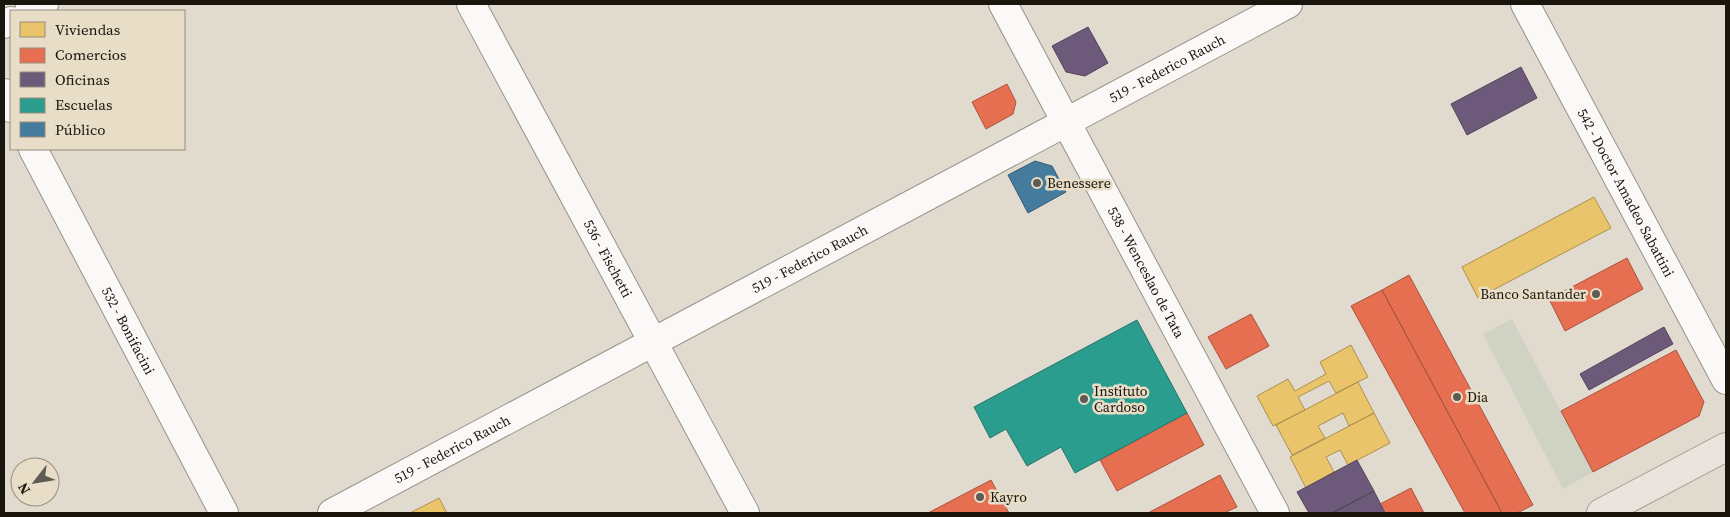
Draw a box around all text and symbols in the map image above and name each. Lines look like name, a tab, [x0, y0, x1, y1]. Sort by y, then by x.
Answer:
legend	[10, 10, 185, 150]
text: Viviendas	[55, 19, 120, 40]
street label: 519 - Federico Rauch	[1105, 29, 1229, 108]
text: Comercios	[55, 44, 127, 65]
text: Oficinas	[55, 69, 110, 90]
text: Escuelas	[55, 94, 112, 115]
street label: 542 - Doctor Amadeo Sabattini	[1573, 105, 1679, 281]
text: Público	[55, 119, 106, 140]
place label: Benessere	[1047, 173, 1111, 193]
marker: Benessere	[1031, 177, 1043, 189]
street label: 538 - Wenceslao de Tata	[1103, 203, 1190, 342]
street label: 536 - Fischetti	[579, 216, 637, 301]
street label: 519 - Federico Rauch	[748, 220, 871, 298]
street label: 532 - Bonifacini	[97, 283, 160, 378]
place label: Banco Santander	[1480, 284, 1586, 304]
marker: Banco Santander	[1590, 288, 1602, 300]
place label: Instituto Cardoso	[1094, 381, 1148, 417]
place label: Dia	[1467, 387, 1489, 407]
marker: Dia	[1451, 391, 1463, 403]
marker: Instituto Cardoso	[1078, 393, 1090, 405]
street label: 519 - Federico Rauch	[390, 410, 514, 488]
north arrow	[10, 457, 60, 507]
text: N	[13, 479, 35, 498]
place label: Kayro	[990, 487, 1027, 507]
marker: Kayro	[974, 491, 986, 503]

